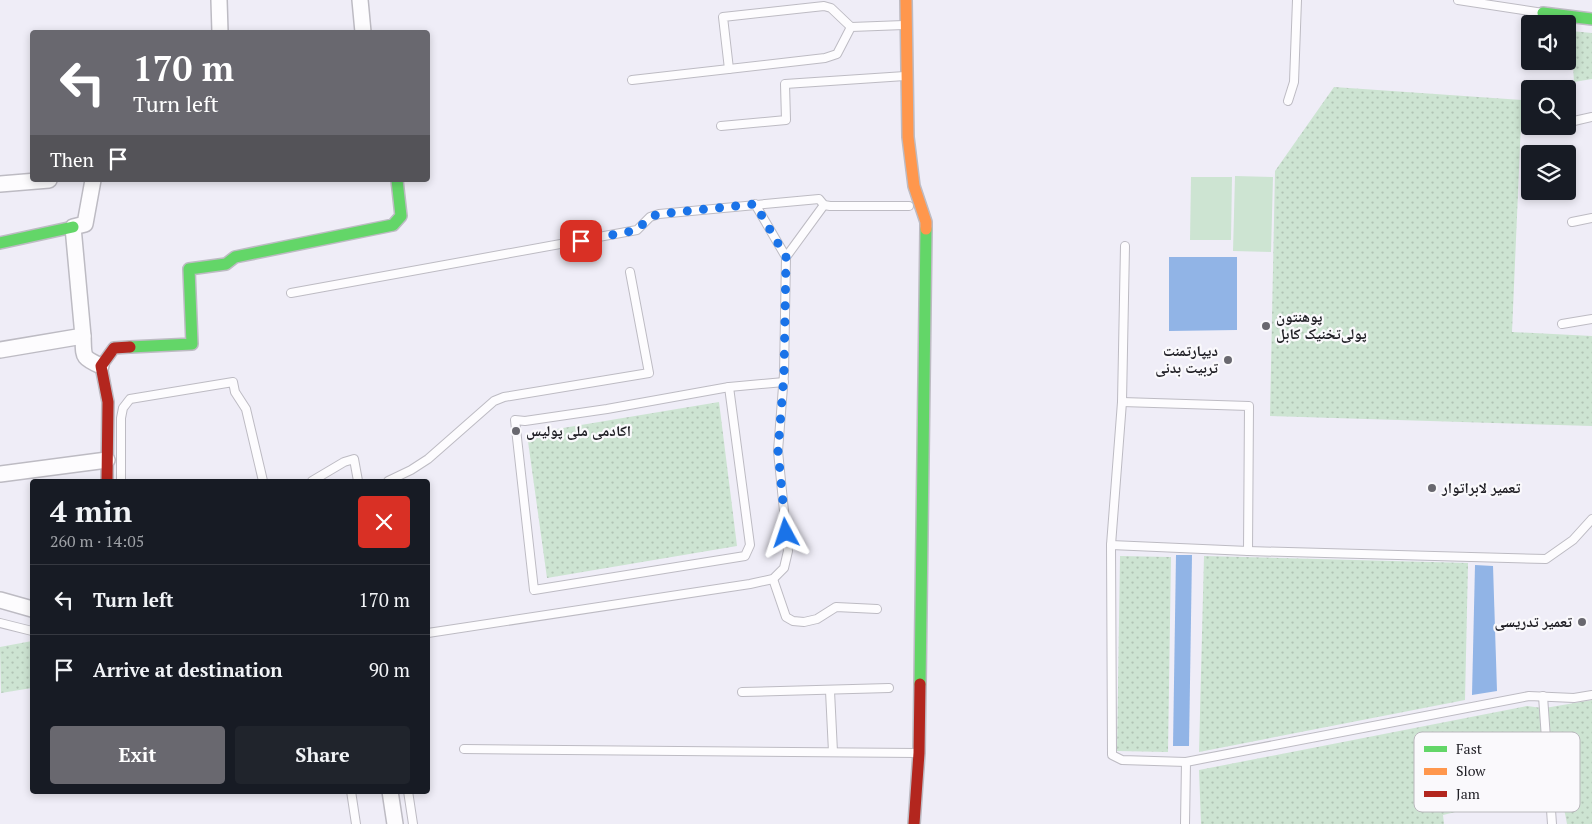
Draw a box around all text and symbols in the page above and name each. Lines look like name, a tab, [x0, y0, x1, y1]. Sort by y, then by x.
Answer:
map controls	[1521, 15, 1576, 200]
button: sound	[1521, 15, 1576, 70]
text: 170 m	[133, 45, 234, 91]
icon: left	[50, 50, 115, 115]
button: search	[1521, 80, 1576, 135]
text: Turn left	[133, 89, 219, 118]
icon: arrive	[104, 145, 132, 173]
button: layers	[1521, 145, 1576, 200]
text: Then	[50, 147, 94, 172]
pin	[560, 220, 602, 262]
icon: arrive	[567, 227, 595, 255]
place label: پوهنتون پولی‌تخنیک کابل	[1276, 306, 1367, 343]
marker: پوهنتون پولی‌تخنیک کابل	[1260, 320, 1272, 332]
place label: دیپارتمنت تربیت بدنی	[1155, 340, 1218, 377]
marker: دیپارتمنت تربیت بدنی	[1222, 354, 1234, 366]
place label: اکادمی ملی پولیس	[526, 420, 631, 440]
marker: اکادمی ملی پولیس	[510, 425, 522, 437]
place label: تعمیر لابراتوار	[1441, 477, 1520, 497]
marker: تعمیر لابراتوار	[1426, 482, 1438, 494]
text: 4 min	[50, 491, 132, 531]
button: close	[358, 496, 410, 548]
position arrow	[759, 506, 811, 558]
text: 260 m · 14:05	[50, 530, 144, 552]
icon: left	[50, 586, 78, 614]
text: Turn left	[93, 587, 174, 612]
text: 170 m	[359, 587, 410, 612]
place label: تعمیر تدریسی	[1495, 611, 1572, 631]
marker: تعمیر تدریسی	[1576, 616, 1588, 628]
icon: arrive	[50, 656, 78, 684]
text: Arrive at destination	[93, 657, 282, 682]
text: 90 m	[369, 657, 410, 682]
button: Exit	[50, 726, 225, 784]
button: Share	[235, 726, 410, 784]
legend	[1414, 732, 1580, 812]
text: Fast	[1456, 739, 1483, 758]
text: Slow	[1456, 761, 1486, 780]
text: Jam	[1456, 784, 1480, 803]

